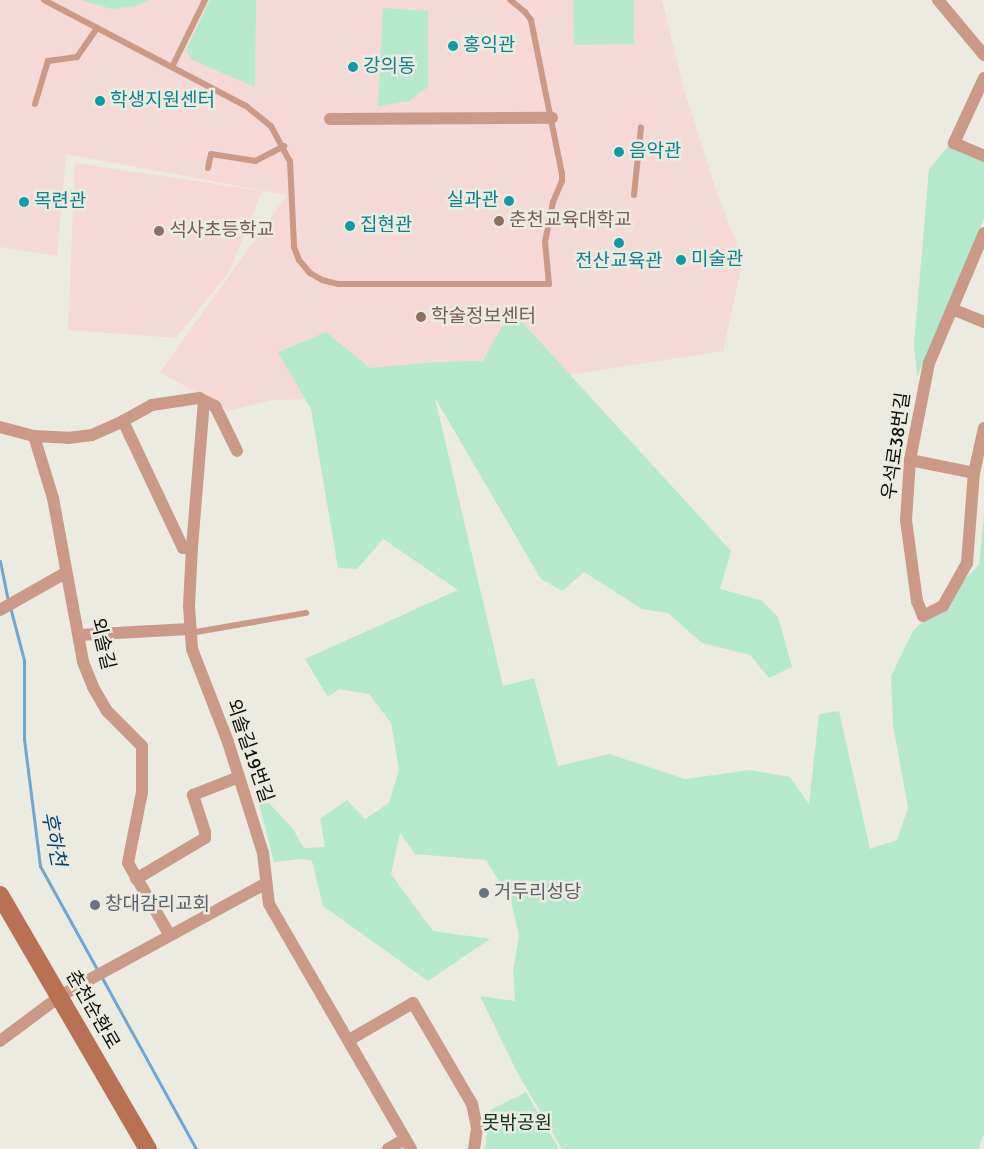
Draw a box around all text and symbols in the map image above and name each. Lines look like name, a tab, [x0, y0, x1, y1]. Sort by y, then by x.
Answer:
place label: 홍익관	[463, 35, 515, 57]
marker: 홍익관	[447, 40, 459, 52]
place label: 강의동	[363, 56, 415, 78]
marker: 강의동	[347, 61, 359, 73]
place label: 학생지원센터	[110, 90, 215, 112]
marker: 학생지원센터	[94, 95, 106, 107]
place label: 음악관	[629, 141, 681, 163]
marker: 음악관	[613, 146, 625, 158]
place label: 실과관	[447, 190, 499, 212]
place label: 목련관	[34, 191, 86, 213]
marker: 실과관	[503, 195, 515, 207]
marker: 목련관	[18, 196, 30, 208]
place label: 춘천교육대학교	[509, 210, 631, 232]
place label: 집현관	[360, 215, 412, 237]
marker: 춘천교육대학교	[493, 215, 505, 227]
place label: 석사초등학교	[169, 220, 274, 242]
marker: 집현관	[344, 220, 356, 232]
marker: 석사초등학교	[153, 225, 165, 237]
marker: 전산교육관	[613, 237, 625, 249]
place label: 미술관	[691, 249, 743, 271]
place label: 전산교육관	[575, 251, 663, 273]
marker: 미술관	[675, 254, 687, 266]
place label: 학술정보센터	[431, 306, 536, 328]
marker: 학술정보센터	[415, 311, 427, 323]
street label: 우석로38번길	[878, 391, 916, 501]
street label: 외솔길	[85, 616, 119, 672]
street label: 외솔길19번길	[221, 696, 277, 806]
water label: 후하천	[37, 810, 71, 868]
place label: 거두리성당	[494, 882, 581, 904]
marker: 거두리성당	[478, 887, 490, 899]
place label: 창대감리교회	[105, 894, 210, 916]
marker: 창대감리교회	[89, 899, 101, 911]
street label: 춘천순환로	[60, 966, 124, 1054]
park label: 못밖공원	[482, 1113, 552, 1135]

